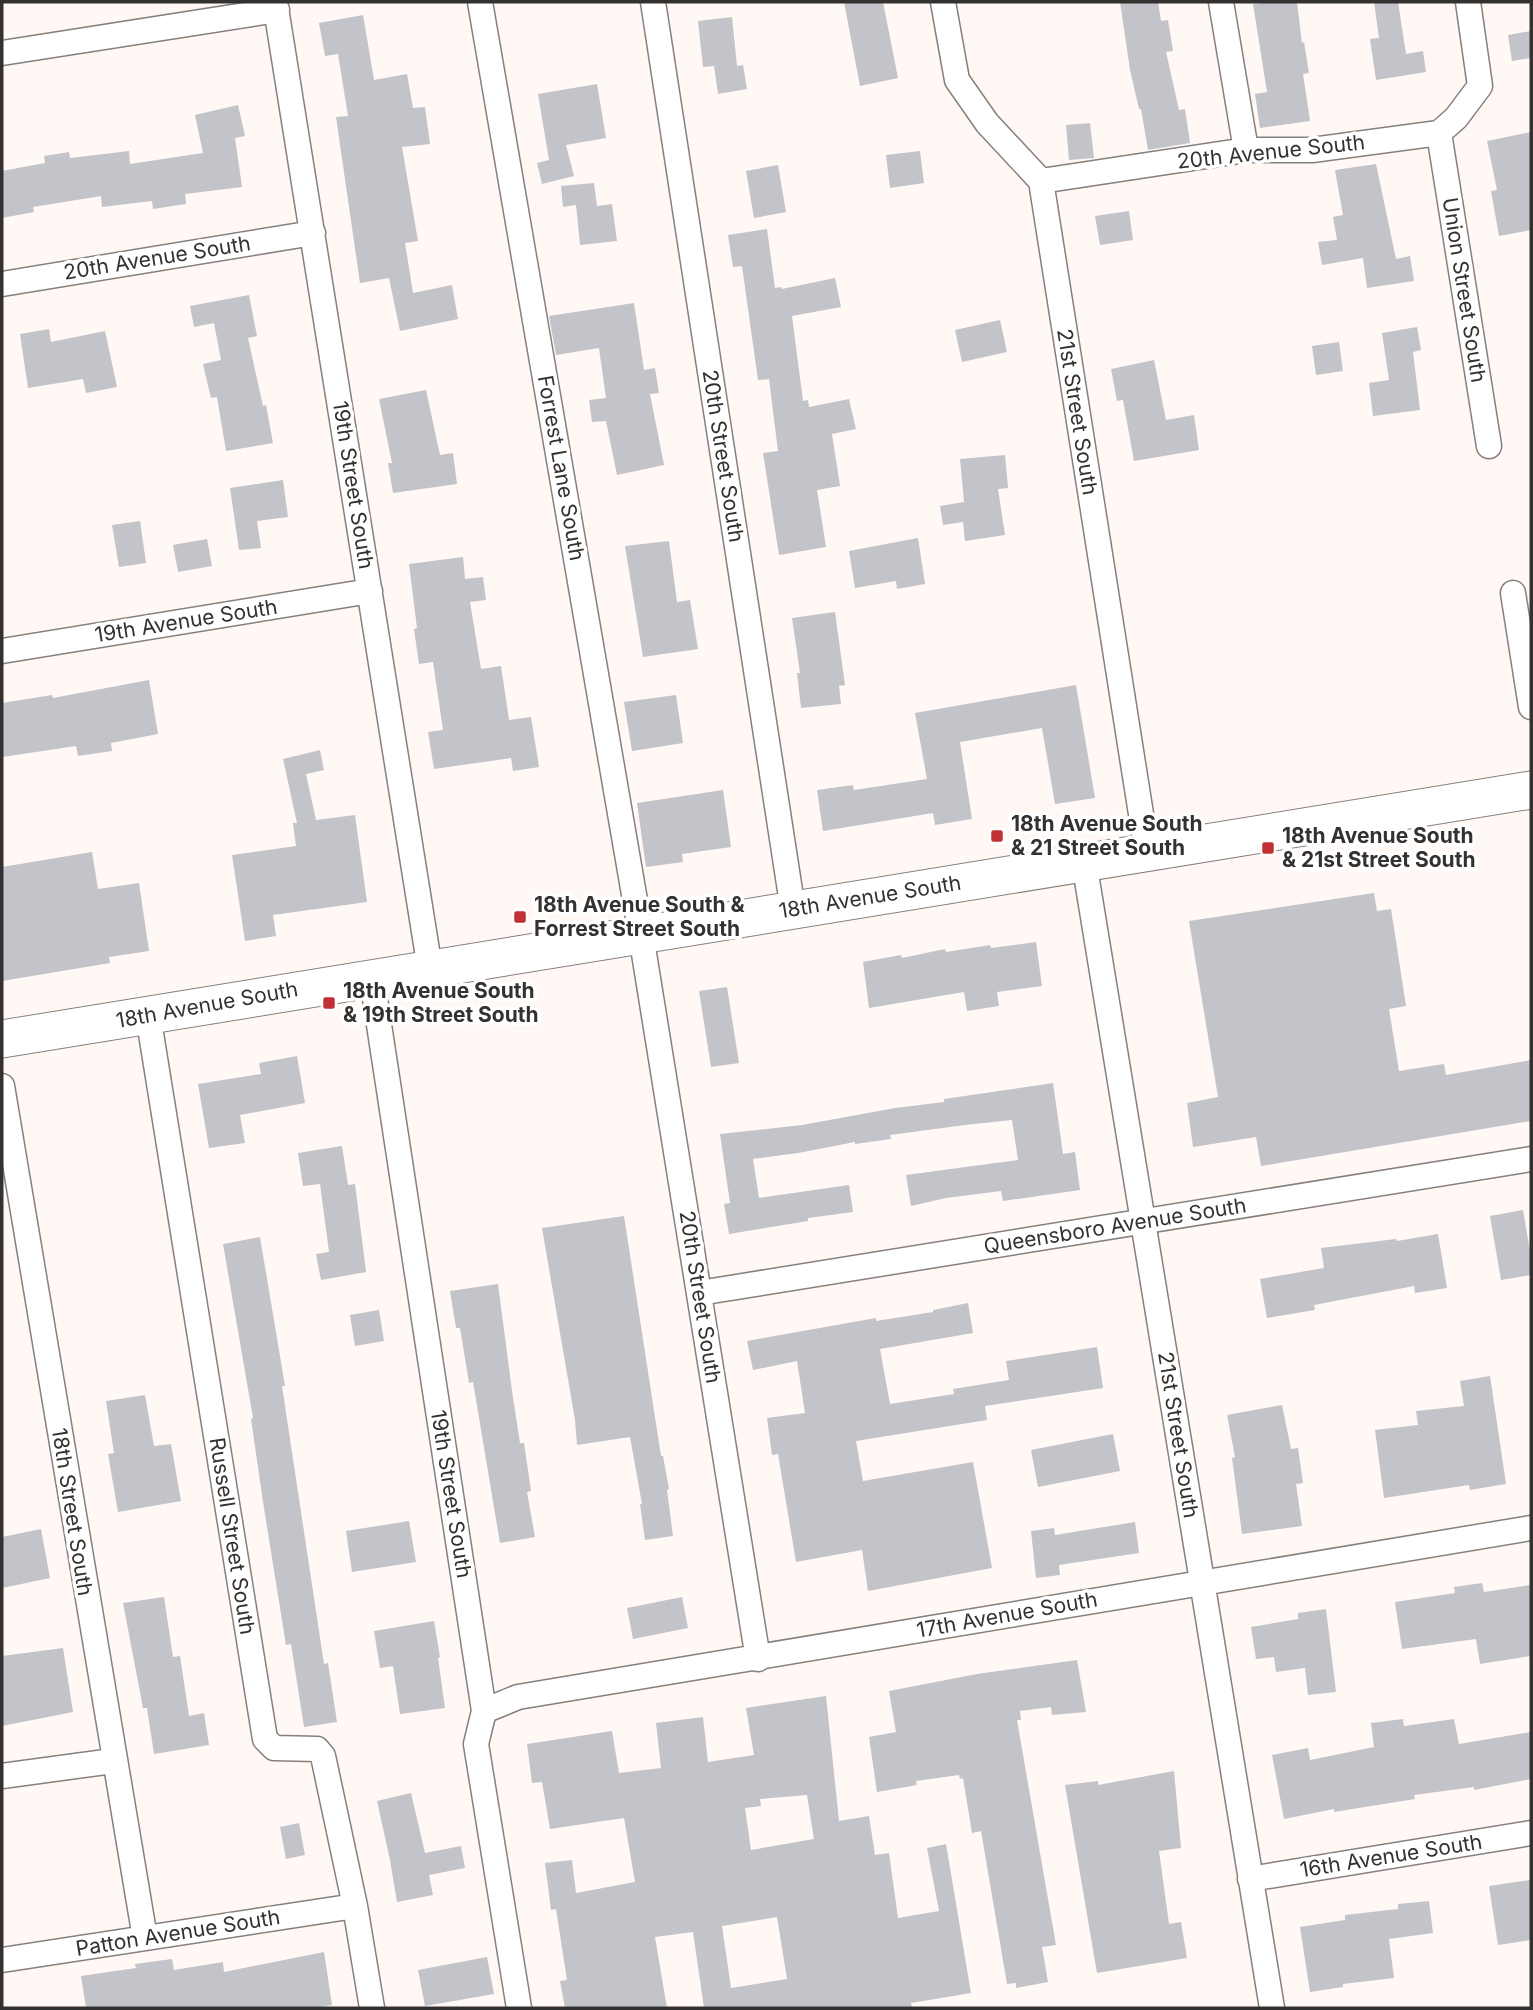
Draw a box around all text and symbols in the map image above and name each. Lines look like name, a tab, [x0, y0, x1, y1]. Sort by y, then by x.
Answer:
street label: 20th Avenue South	[1176, 129, 1366, 174]
street label: Union Street South	[1438, 196, 1491, 384]
street label: 20th Avenue South	[62, 230, 252, 285]
street label: 21st Street South	[1052, 327, 1103, 497]
street label: 20th Street South	[697, 368, 749, 544]
street label: Forrest Lane South	[533, 373, 590, 563]
street label: 19th Street South	[328, 399, 379, 571]
street label: 19th Avenue South	[93, 594, 279, 647]
place label: 18th Avenue South & 21 Street South	[1011, 811, 1203, 860]
place label: 18th Avenue South & 21st Street South	[1282, 823, 1475, 872]
marker: 18th Avenue South & 21 Street South	[989, 828, 1005, 844]
marker: 18th Avenue South & 21st Street South	[1260, 840, 1276, 856]
street label: 18th Avenue South	[777, 870, 963, 923]
place label: 18th Avenue South & Forrest Street South	[534, 892, 746, 941]
marker: 18th Avenue South & Forrest Street South	[512, 909, 528, 925]
street label: 18th Avenue South	[114, 976, 300, 1033]
place label: 18th Avenue South & 19th Street South	[343, 978, 539, 1027]
marker: 18th Avenue South & 19th Street South	[321, 995, 337, 1011]
street label: Queensboro Avenue South	[982, 1192, 1248, 1259]
street label: 20th Street South	[674, 1209, 726, 1385]
street label: 21st Street South	[1153, 1350, 1204, 1520]
street label: 19th Street South	[426, 1408, 477, 1580]
street label: 18th Street South	[47, 1426, 98, 1598]
street label: Russell Street South	[205, 1436, 260, 1636]
street label: 17th Avenue South	[915, 1586, 1099, 1643]
street label: 16th Avenue South	[1298, 1829, 1484, 1882]
street label: Patton Avenue South	[74, 1904, 282, 1961]

